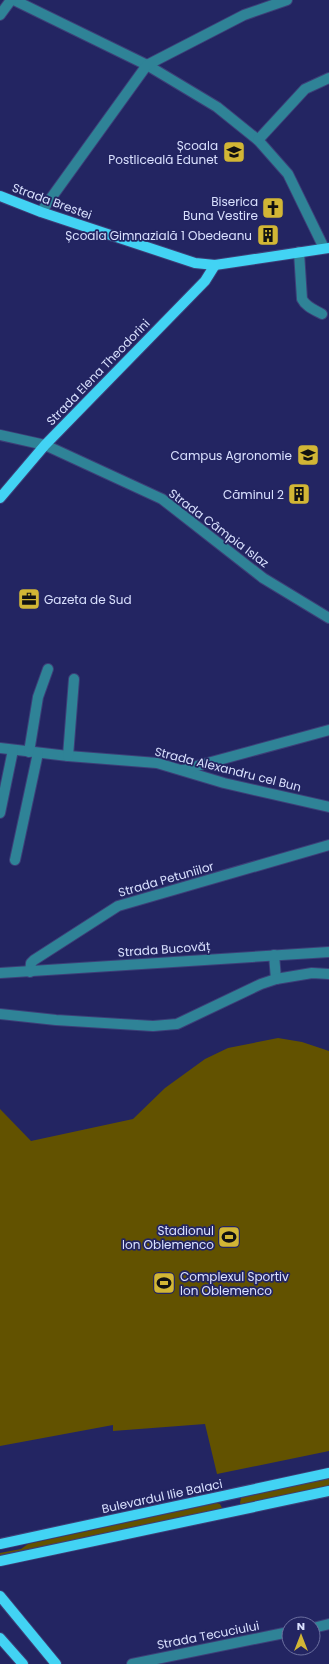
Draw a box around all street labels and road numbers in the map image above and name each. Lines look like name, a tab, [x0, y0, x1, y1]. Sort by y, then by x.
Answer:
street label: Strada Brestei	[10, 179, 94, 223]
street label: Strada Elena Theodorini	[43, 315, 154, 429]
street label: Strada Câmpia Islaz	[165, 485, 273, 571]
street label: Strada Alexandru cel Bun	[153, 743, 303, 795]
street label: Strada Petuniilor	[116, 857, 216, 901]
street label: Strada Bucovăț	[117, 937, 211, 961]
street label: Bulevardul Ilie Balaci	[100, 1475, 224, 1517]
street label: Strada Tecuciului	[155, 1617, 261, 1653]

